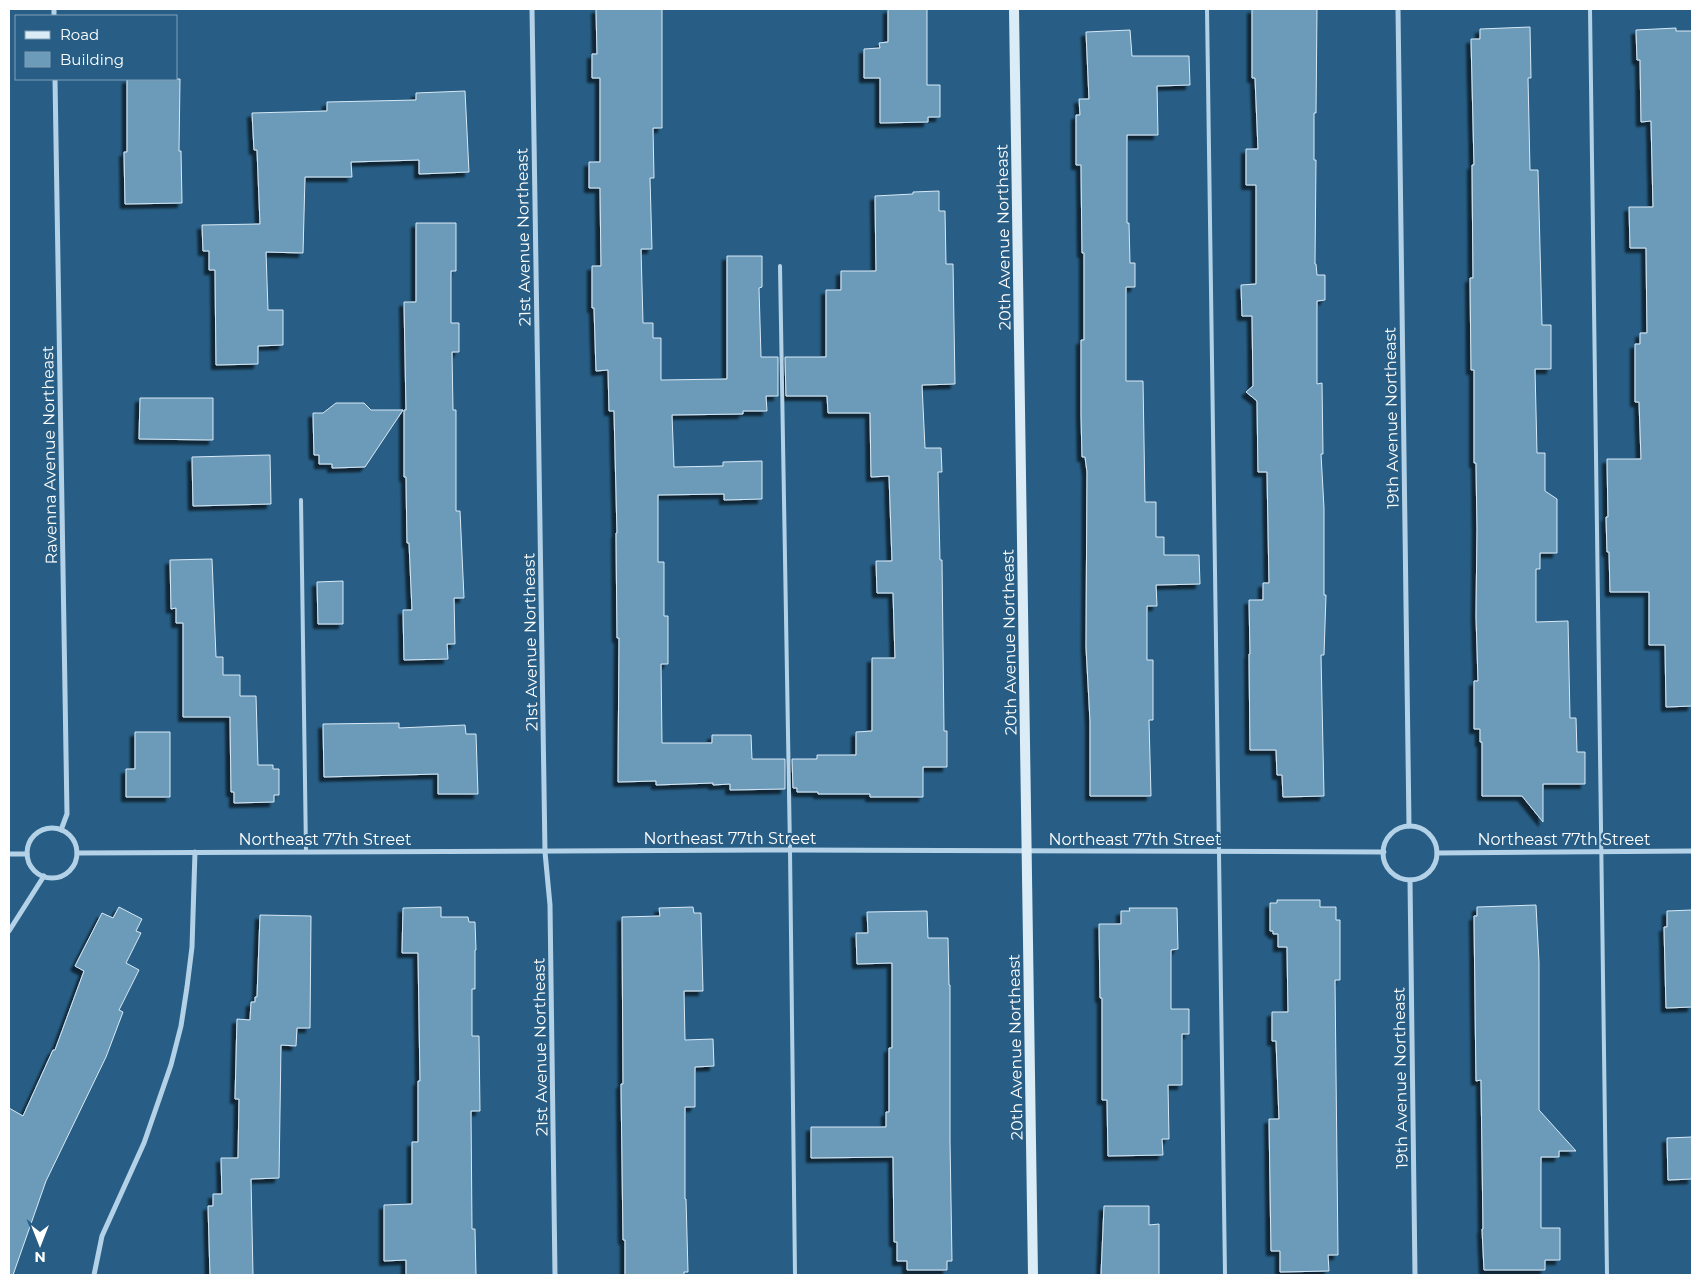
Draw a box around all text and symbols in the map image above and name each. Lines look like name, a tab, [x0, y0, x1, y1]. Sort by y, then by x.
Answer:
legend	[15, 15, 178, 80]
text: Road	[60, 25, 99, 44]
text: Building	[60, 50, 124, 69]
street label: 20th Avenue Northeast	[992, 143, 1015, 330]
street label: 21st Avenue Northeast	[512, 147, 535, 326]
street label: 19th Avenue Northeast	[1380, 326, 1403, 509]
street label: Ravenna Avenue Northeast	[38, 345, 61, 565]
street label: 20th Avenue Northeast	[998, 548, 1021, 735]
street label: 21st Avenue Northeast	[519, 552, 542, 731]
street label: Northeast 77th Street	[644, 829, 817, 848]
street label: Northeast 77th Street	[239, 830, 412, 849]
street label: Northeast 77th Street	[1049, 830, 1222, 849]
street label: Northeast 77th Street	[1478, 830, 1651, 849]
street label: 20th Avenue Northeast	[1004, 953, 1027, 1140]
street label: 21st Avenue Northeast	[529, 957, 552, 1136]
street label: 19th Avenue Northeast	[1389, 986, 1412, 1169]
north arrow	[15, 1219, 65, 1269]
text: N	[34, 1248, 46, 1266]

